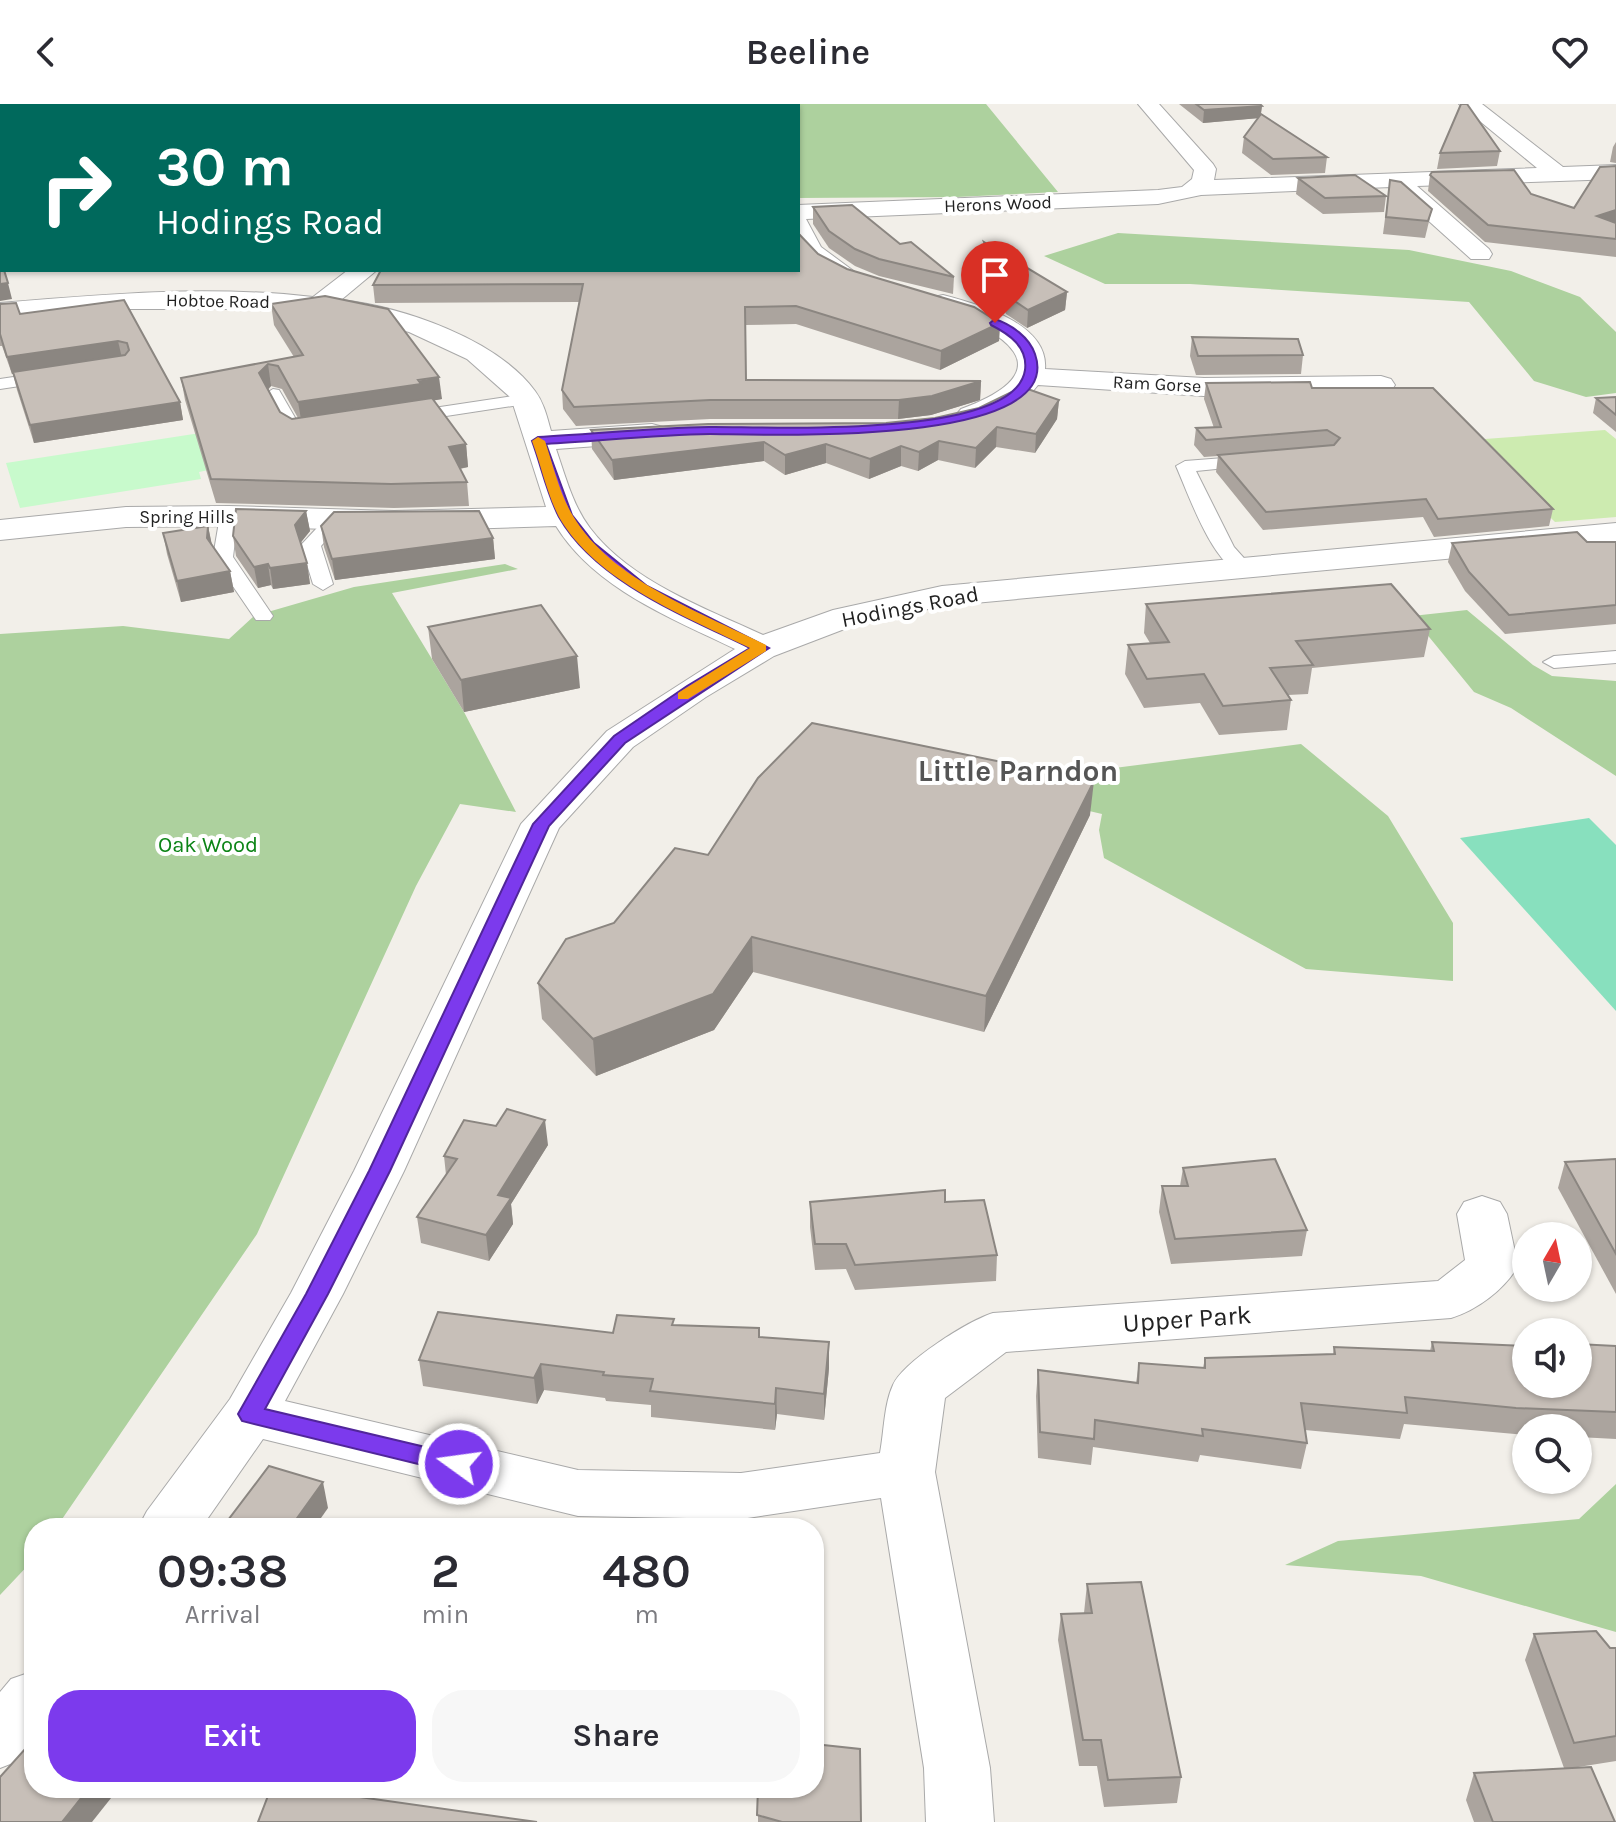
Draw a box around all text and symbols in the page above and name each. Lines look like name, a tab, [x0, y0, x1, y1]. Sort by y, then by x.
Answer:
icon: back	[24, 30, 68, 74]
icon: heart	[1548, 30, 1592, 74]
text: Beeline	[746, 31, 870, 73]
text: 30 m	[156, 134, 294, 199]
icon: right	[24, 136, 128, 240]
street label: Herons Wood	[944, 191, 1052, 217]
text: Hodings Road	[156, 201, 384, 243]
pin	[961, 241, 1029, 323]
icon: arrive	[973, 253, 1017, 297]
street label: Hobtoe Road	[166, 289, 270, 313]
street label: Ram Gorse	[1112, 371, 1202, 397]
street label: Spring Hills	[139, 506, 235, 528]
street label: Hodings Road	[839, 581, 981, 633]
district label: Little Parndon	[918, 753, 1118, 789]
park label: Oak Wood	[158, 832, 258, 858]
north arrow	[1512, 1222, 1592, 1302]
map controls	[1512, 1222, 1592, 1494]
street label: Upper Park	[1122, 1299, 1252, 1339]
button: sound	[1512, 1318, 1592, 1398]
button: search	[1512, 1414, 1592, 1494]
position arrow	[417, 1422, 501, 1506]
text: 09:38	[157, 1543, 288, 1599]
text: 2	[431, 1543, 460, 1599]
text: 480	[602, 1543, 691, 1599]
text: Arrival	[185, 1599, 261, 1630]
text: min	[421, 1599, 469, 1630]
text: m	[634, 1599, 659, 1630]
button: Exit	[48, 1690, 416, 1782]
button: Share	[432, 1690, 800, 1782]

